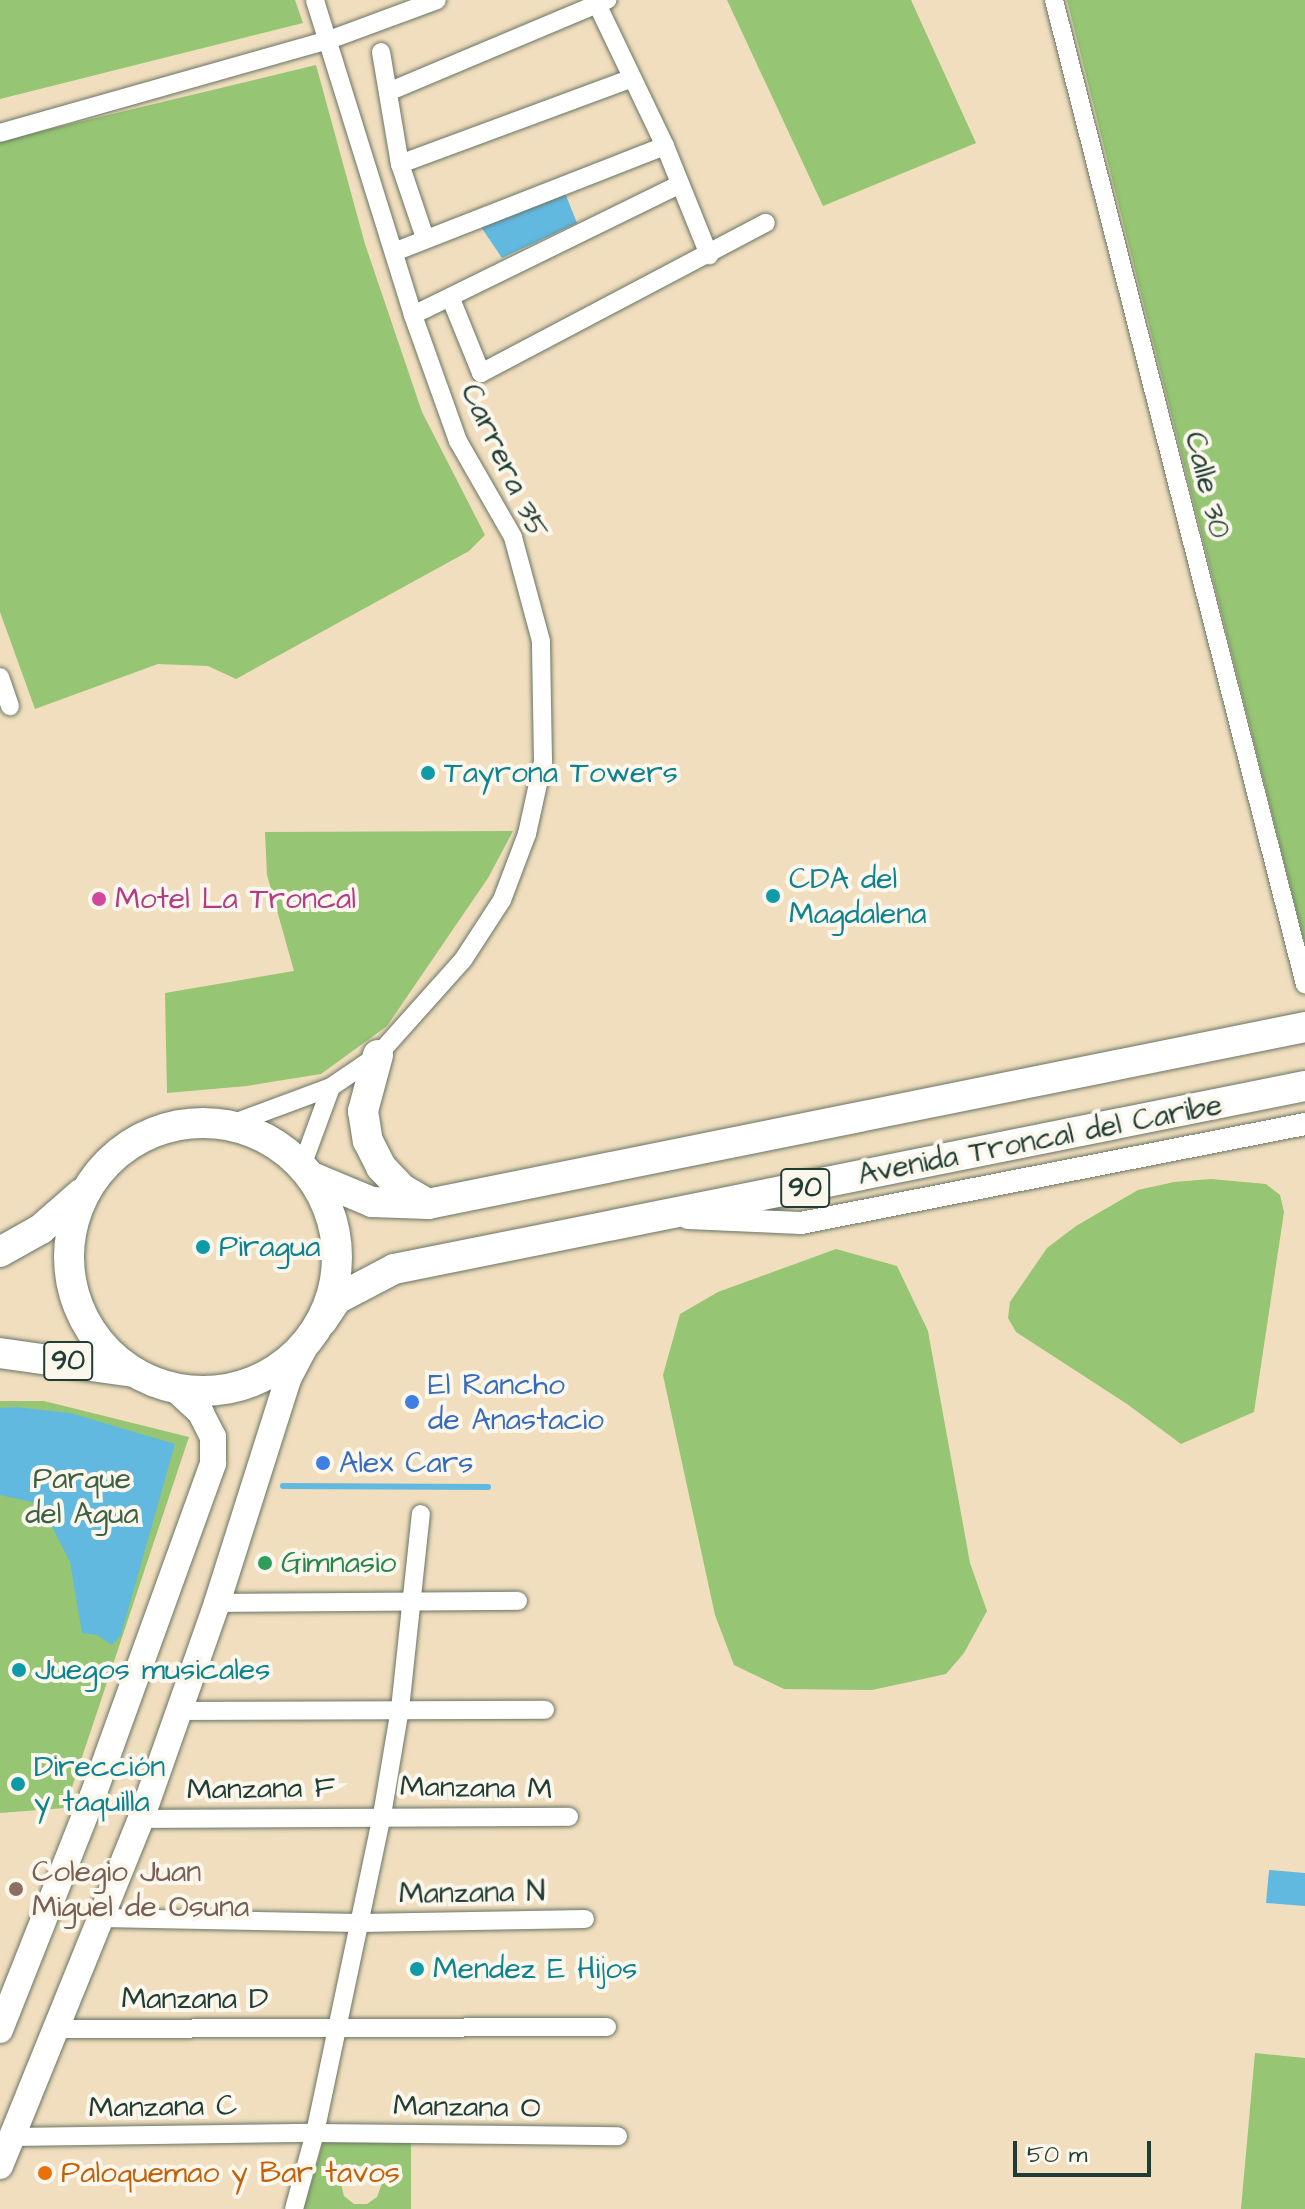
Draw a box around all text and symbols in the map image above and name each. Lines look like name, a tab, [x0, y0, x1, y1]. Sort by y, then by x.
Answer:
street label: Carrera 35	[453, 378, 555, 544]
street label: Calle 30	[1176, 428, 1238, 542]
place label: Tayrona Towers	[444, 755, 678, 791]
marker: Tayrona Towers	[419, 764, 437, 782]
place label: CDA del Magdalena	[789, 861, 926, 932]
place label: Motel La Troncal	[115, 881, 356, 917]
marker: CDA del Magdalena	[764, 887, 782, 905]
marker: Motel La Troncal	[90, 890, 108, 908]
street label: Avenida Troncal del Caribe	[855, 1087, 1225, 1193]
road number: 90	[779, 1164, 831, 1212]
place label: Piragua	[219, 1229, 320, 1265]
marker: Piragua	[194, 1238, 212, 1256]
road number: 90	[42, 1337, 94, 1385]
place label: El Rancho de Anastacio	[428, 1367, 604, 1438]
marker: El Rancho de Anastacio	[403, 1393, 421, 1411]
place label: Alex Cars	[339, 1445, 473, 1481]
marker: Alex Cars	[314, 1454, 332, 1472]
park label: Parque del Agua	[25, 1461, 139, 1532]
place label: Gimnasio	[281, 1545, 396, 1581]
marker: Gimnasio	[256, 1554, 274, 1572]
place label: Juegos musicales	[35, 1652, 270, 1688]
marker: Juegos musicales	[10, 1661, 28, 1679]
place label: Dirección y taquilla	[34, 1749, 165, 1820]
street label: Manzana M	[400, 1769, 552, 1807]
street label: Manzana F	[187, 1770, 335, 1808]
marker: Dirección y taquilla	[9, 1775, 27, 1793]
place label: Colegio Juan Miguel de Osuna	[32, 1854, 249, 1924]
street label: Manzana N	[399, 1874, 545, 1912]
marker: Colegio Juan Miguel de Osuna	[7, 1880, 25, 1898]
place label: Mendez E Hijos	[433, 1951, 637, 1987]
marker: Mendez E Hijos	[408, 1960, 426, 1978]
street label: Manzana D	[122, 1981, 268, 2017]
street label: Manzana C	[88, 2088, 238, 2126]
street label: Manzana O	[393, 2088, 541, 2126]
scale bar	[1017, 2125, 1155, 2175]
text: 50 m	[1027, 2138, 1087, 2172]
place label: Paloquemao y Bar tavos	[61, 2155, 400, 2191]
marker: Paloquemao y Bar tavos	[36, 2164, 54, 2182]

